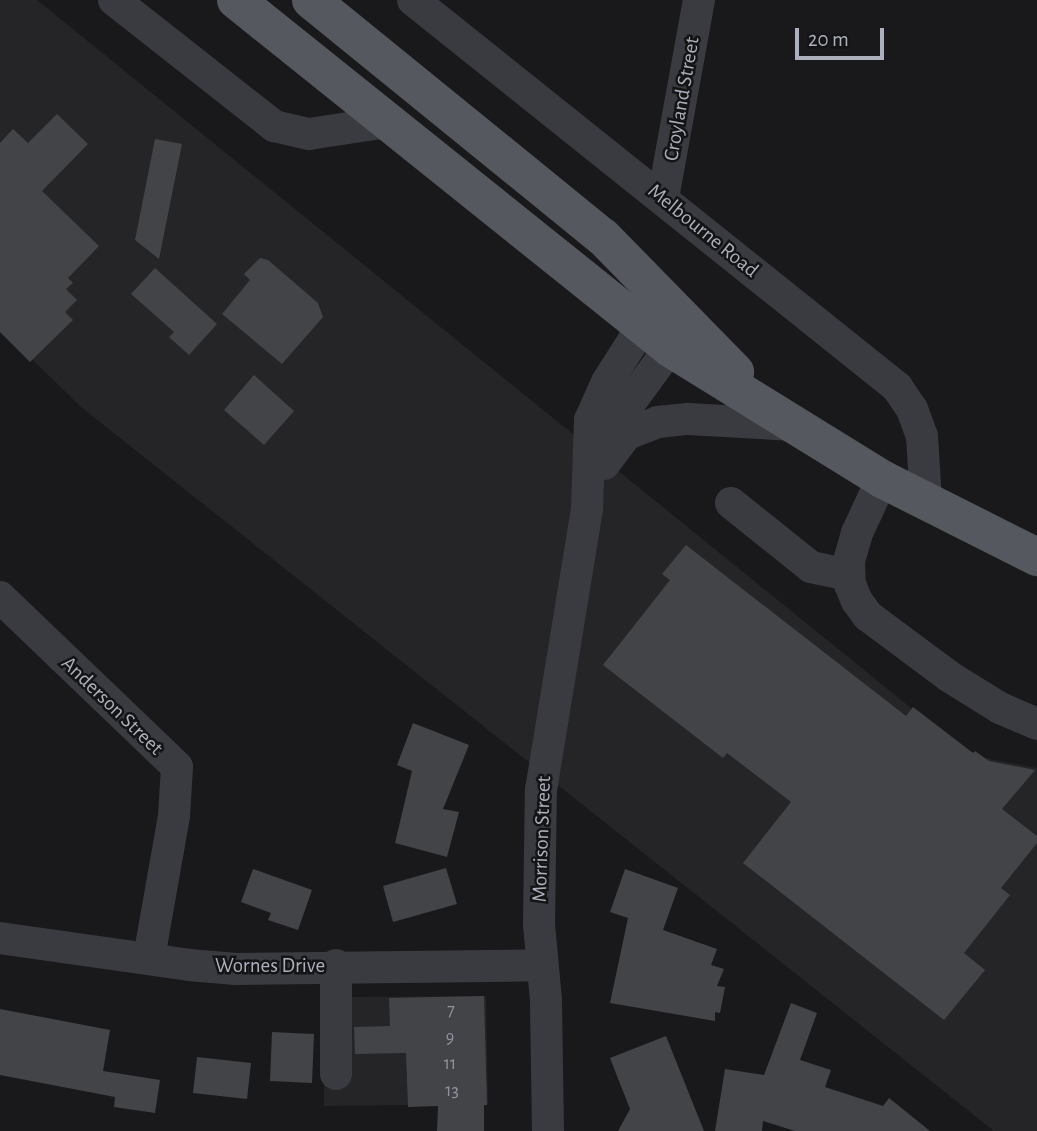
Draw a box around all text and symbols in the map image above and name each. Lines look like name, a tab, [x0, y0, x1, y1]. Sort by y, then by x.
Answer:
scale bar	[799, 14, 888, 58]
text: 20 m	[808, 29, 849, 50]
street label: Croyland Street	[659, 35, 705, 163]
street label: Melbourne Road	[643, 179, 763, 283]
street label: Anderson Street	[56, 651, 168, 761]
street label: Morrison Street	[527, 775, 557, 903]
street label: Wornes Drive	[215, 953, 325, 979]
house number: 7	[447, 1000, 455, 1022]
house number: 9	[446, 1027, 454, 1049]
house number: 11	[444, 1053, 456, 1075]
house number: 13	[445, 1080, 459, 1102]

